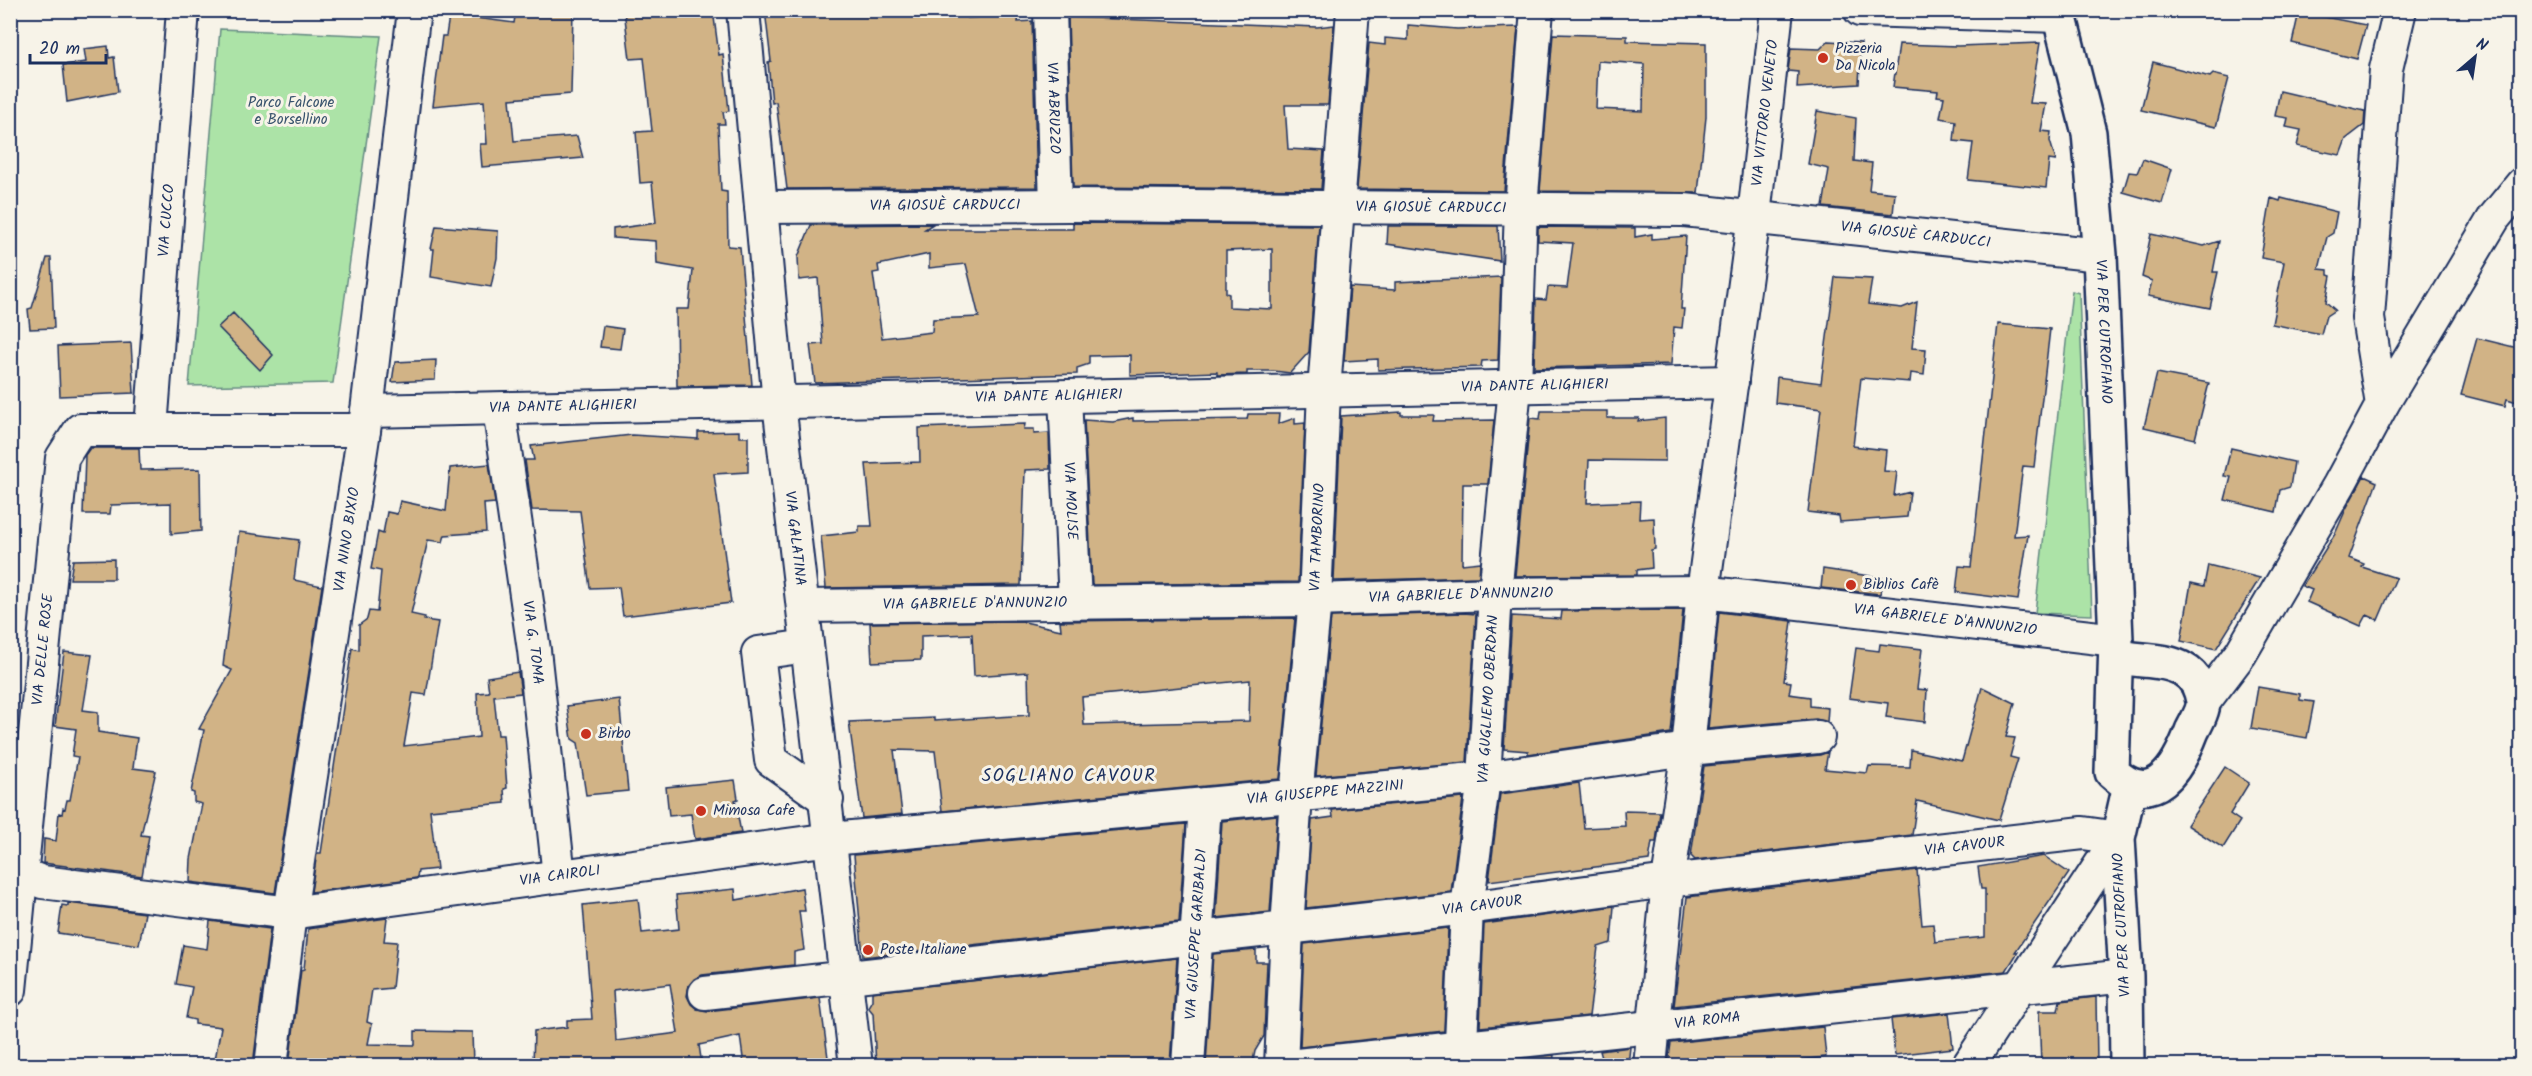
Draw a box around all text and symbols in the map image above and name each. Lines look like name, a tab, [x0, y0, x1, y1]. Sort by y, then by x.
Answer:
scale bar	[30, 27, 106, 65]
north arrow	[2445, 27, 2505, 87]
text: N	[2471, 32, 2492, 59]
text: 20 m	[39, 35, 80, 64]
place label: Pizzeria Da Nicola	[1835, 37, 1896, 78]
street label: VIA VITTORIO VENETO	[1745, 39, 1786, 188]
marker: Pizzeria Da Nicola	[1816, 51, 1830, 65]
street label: VIA ABRUZZO	[1040, 62, 1066, 154]
park label: Parco Falcone e Borsellino	[248, 91, 334, 132]
street label: VIA CUCCO	[152, 183, 182, 258]
street label: VIA GIOSUÈ CARDUCCI	[870, 193, 1021, 218]
street label: VIA GIOSUÈ CARDUCCI	[1355, 195, 1507, 221]
street label: VIA GIOSUÈ CARDUCCI	[1839, 215, 1992, 255]
street label: VIA PER CUTROFIANO	[2088, 259, 2118, 404]
street label: VIA DANTE ALIGHIERI	[1461, 373, 1609, 400]
street label: VIA DANTE ALIGHIERI	[975, 383, 1123, 410]
street label: VIA DANTE ALIGHIERI	[489, 393, 637, 420]
street label: VIA MOLISE	[1056, 461, 1084, 542]
street label: VIA TAMBORINO	[1303, 483, 1332, 592]
street label: VIA NINO BIXIO	[327, 486, 367, 593]
street label: VIA GALATINA	[777, 490, 812, 587]
place label: Biblios Cafè	[1863, 573, 1939, 597]
marker: Biblios Cafè	[1844, 578, 1858, 592]
street label: VIA GABRIELE D'ANNUNZIO	[1368, 581, 1553, 610]
street label: VIA DELLE ROSE	[26, 591, 61, 707]
street label: VIA GABRIELE D'ANNUNZIO	[883, 591, 1067, 617]
street label: VIA GABRIELE D'ANNUNZIO	[1852, 598, 2038, 643]
street label: VIA G. TOMA	[515, 599, 550, 686]
street label: VIA GUGLIEMO OBERDAN	[1471, 614, 1506, 785]
place label: Birbo	[598, 722, 631, 746]
marker: Birbo	[579, 727, 593, 741]
district label: SOGLIANO CAVOUR	[982, 762, 1156, 791]
street label: VIA GIUSEPPE MAZZINI	[1246, 774, 1405, 812]
place label: Mimosa Cafe	[713, 799, 795, 823]
marker: Mimosa Cafe	[694, 804, 708, 818]
street label: VIA CAVOUR	[1923, 830, 2006, 863]
street label: VIA GIUSEPPE GARIBALDI	[1179, 848, 1214, 1021]
street label: VIA PER CUTROFIANO	[2106, 852, 2138, 998]
street label: VIA CAIROLI	[518, 859, 602, 893]
street label: VIA CAVOUR	[1441, 889, 1524, 923]
place label: Poste Italiane	[880, 938, 967, 962]
marker: Poste Italiane	[861, 943, 875, 957]
street label: VIA ROMA	[1673, 1005, 1742, 1036]

